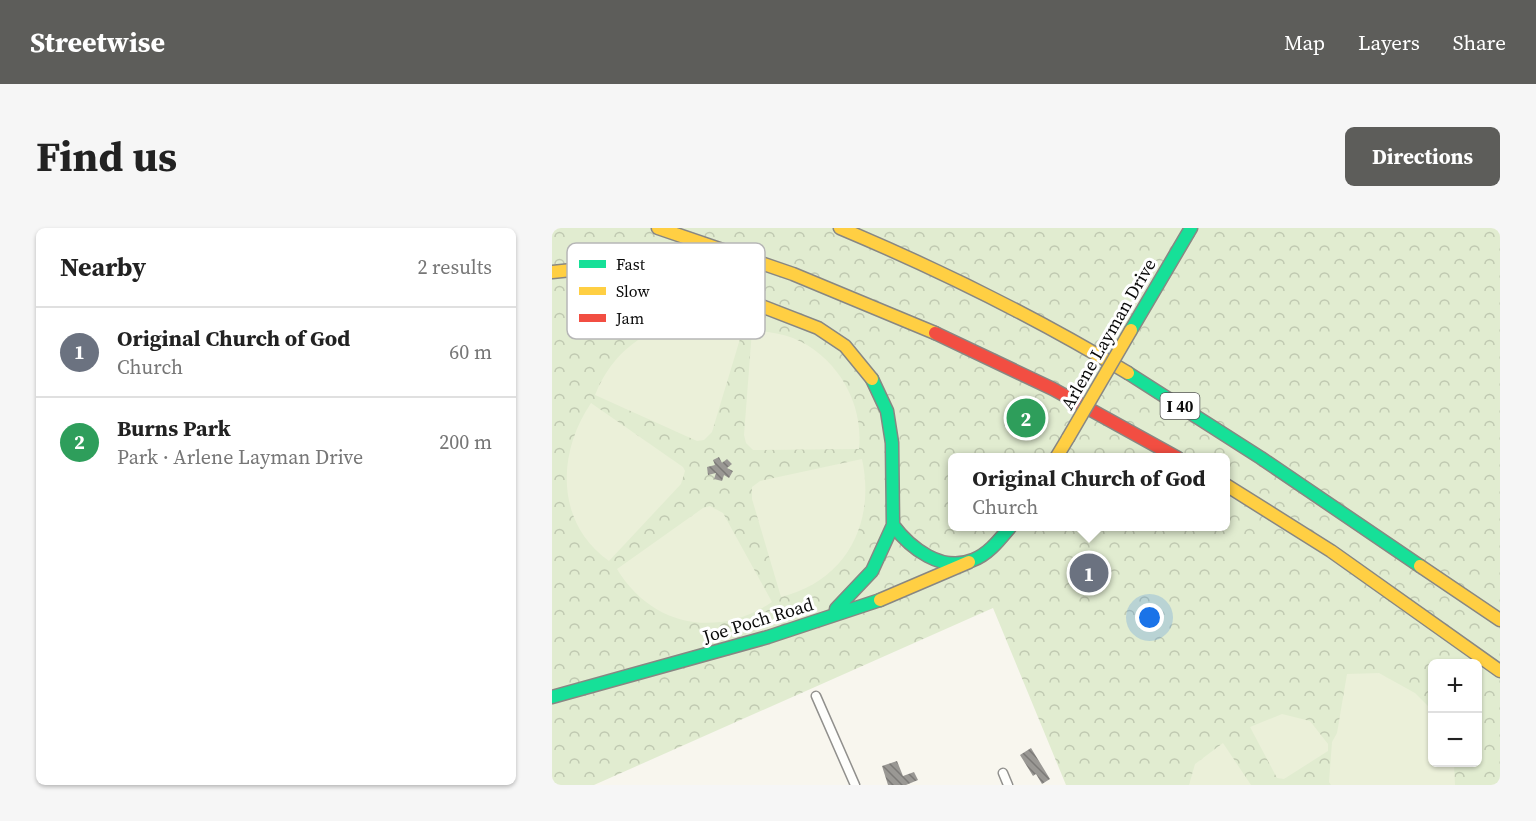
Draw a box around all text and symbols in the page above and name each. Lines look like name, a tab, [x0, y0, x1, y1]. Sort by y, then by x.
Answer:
text: Streetwise	[30, 23, 165, 61]
text: Map	[1284, 28, 1325, 57]
text: Layers	[1358, 28, 1420, 57]
text: Share	[1453, 28, 1506, 57]
text: Find us	[36, 127, 177, 185]
button: Directions	[1345, 127, 1500, 186]
legend	[567, 243, 765, 339]
text: Nearby	[60, 249, 146, 285]
text: 2 results	[417, 253, 492, 281]
text: Fast	[616, 253, 646, 275]
street label: Arlene Layman Drive	[1054, 254, 1162, 414]
text: Slow	[616, 280, 651, 302]
text: Jam	[615, 307, 644, 329]
text: Original Church of God	[117, 323, 350, 353]
text: 1	[74, 338, 85, 366]
text: 60 m	[449, 338, 492, 366]
text: Church	[117, 353, 183, 381]
road number: I 40	[1160, 393, 1200, 419]
pin: 2	[1006, 396, 1046, 441]
text: Burns Park	[117, 413, 231, 443]
text: 2	[74, 428, 85, 456]
text: 200 m	[439, 428, 492, 456]
text: Park · Arlene Layman Drive	[117, 443, 363, 471]
popup	[948, 453, 1230, 531]
text: Original Church of God	[972, 463, 1206, 493]
text: Church	[972, 493, 1038, 521]
pin: 1	[1070, 550, 1108, 596]
street label: Joe Poch Road	[699, 591, 816, 649]
your location	[1135, 603, 1164, 632]
map controls	[1428, 659, 1482, 767]
button: +	[1428, 659, 1482, 713]
button: −	[1428, 713, 1482, 767]

